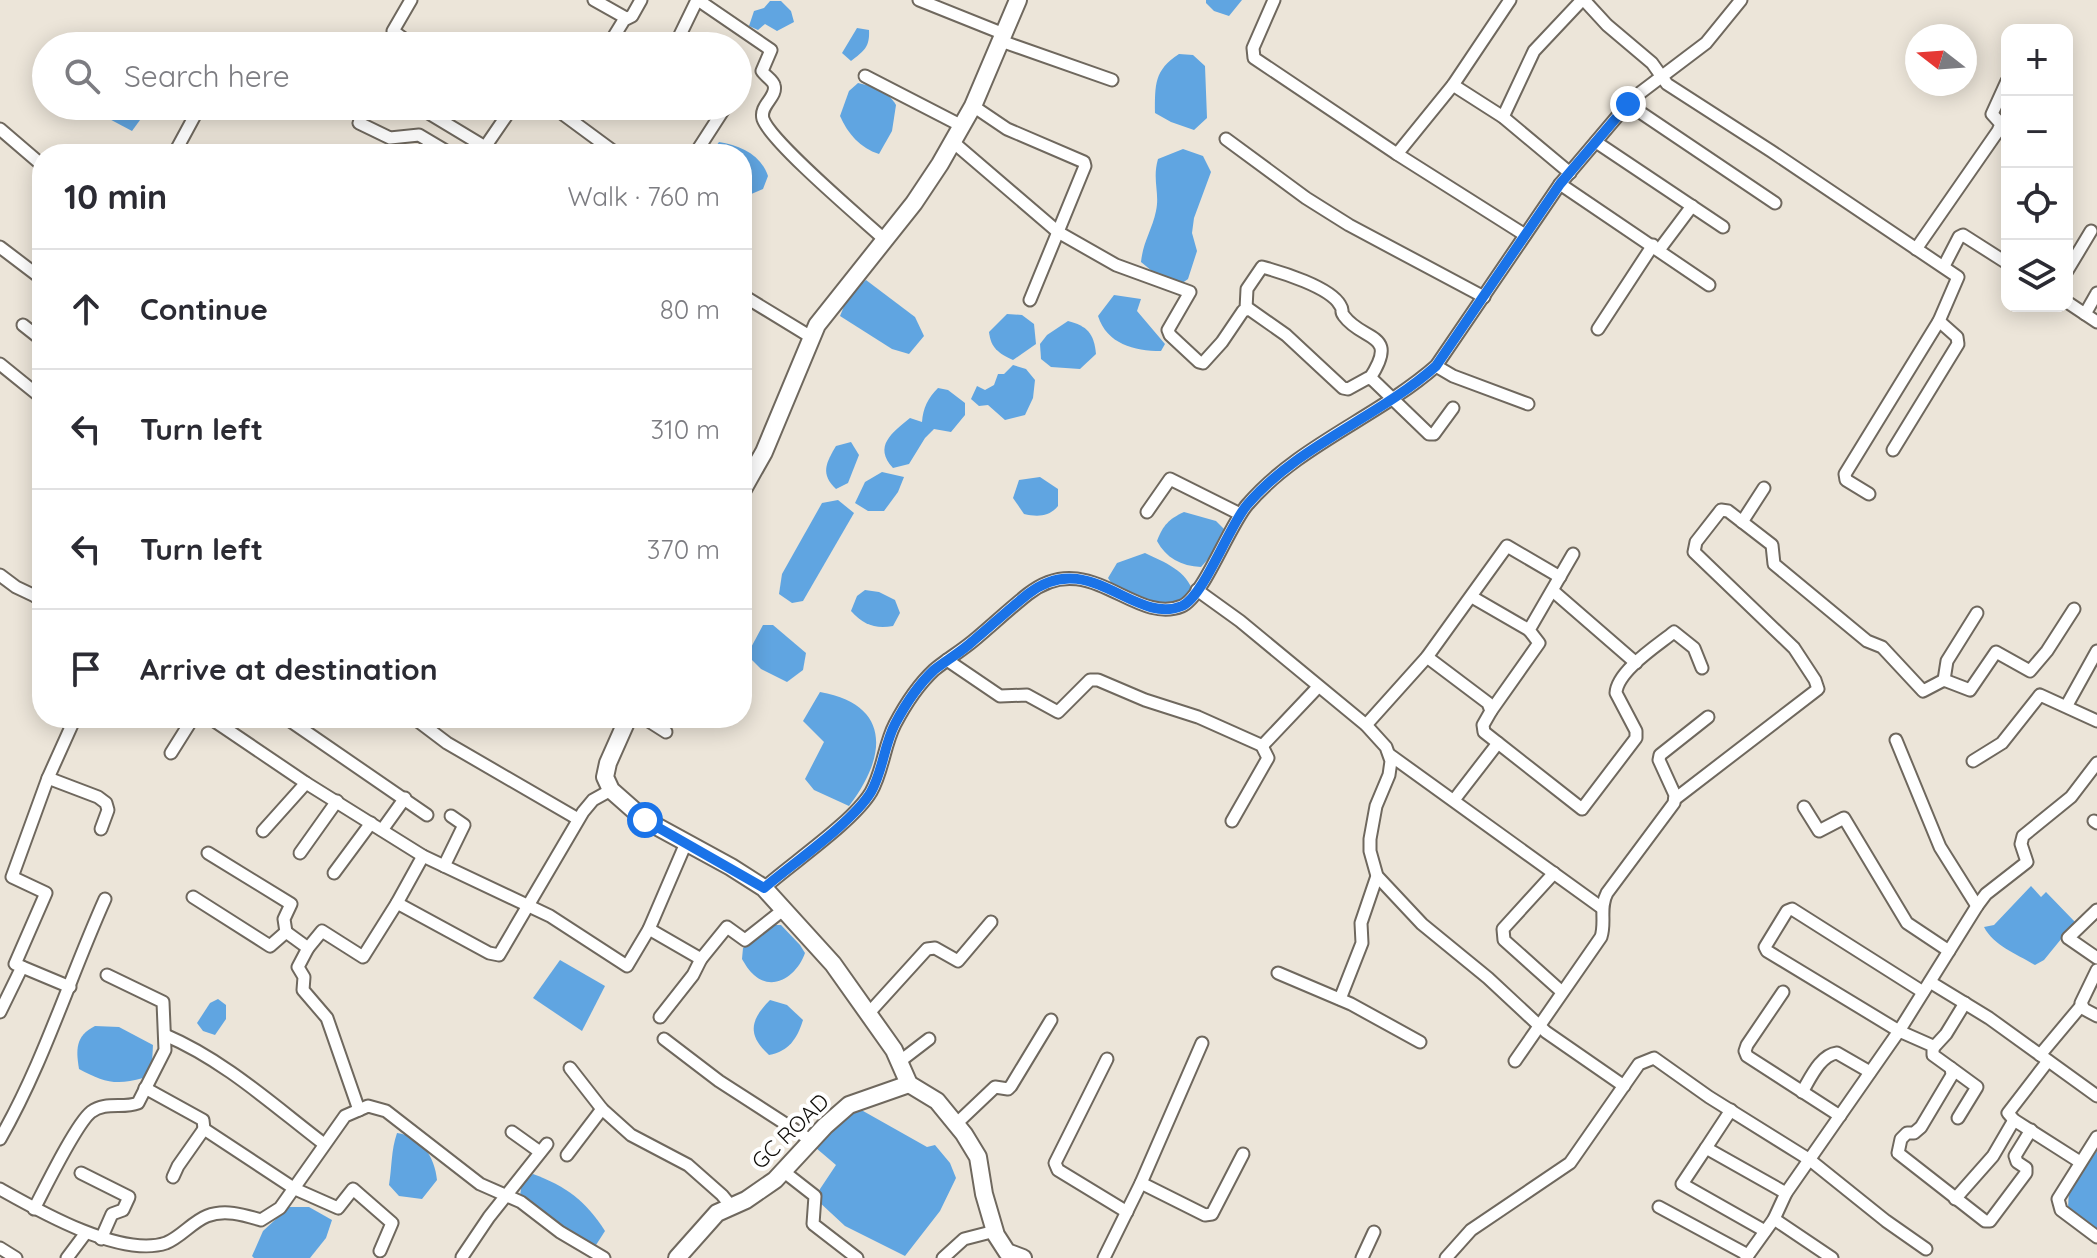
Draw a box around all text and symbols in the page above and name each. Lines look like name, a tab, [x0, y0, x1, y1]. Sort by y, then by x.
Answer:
north arrow	[1905, 24, 1977, 96]
map controls	[2001, 24, 2073, 312]
button: +	[2001, 24, 2073, 96]
search box	[32, 32, 752, 120]
icon: search	[60, 54, 104, 98]
text: Search here	[124, 57, 290, 95]
route end	[1610, 86, 1646, 122]
button: −	[2001, 96, 2073, 168]
button: locate	[2001, 168, 2073, 240]
text: 10 min	[64, 175, 167, 218]
text: Walk · 760 m	[567, 180, 720, 213]
button: layers	[2001, 240, 2073, 312]
icon: ahead	[64, 287, 108, 331]
text: Continue	[140, 290, 268, 328]
text: 80 m	[660, 293, 720, 326]
icon: left	[64, 407, 108, 451]
text: Turn left	[140, 410, 263, 448]
text: 310 m	[650, 413, 720, 446]
icon: left	[64, 527, 108, 571]
text: Turn left	[140, 530, 263, 568]
text: 370 m	[647, 533, 720, 566]
icon: arrive	[64, 647, 108, 691]
text: Arrive at destination	[140, 650, 438, 688]
route start	[627, 802, 663, 838]
street label: GC ROAD	[745, 1087, 835, 1175]

